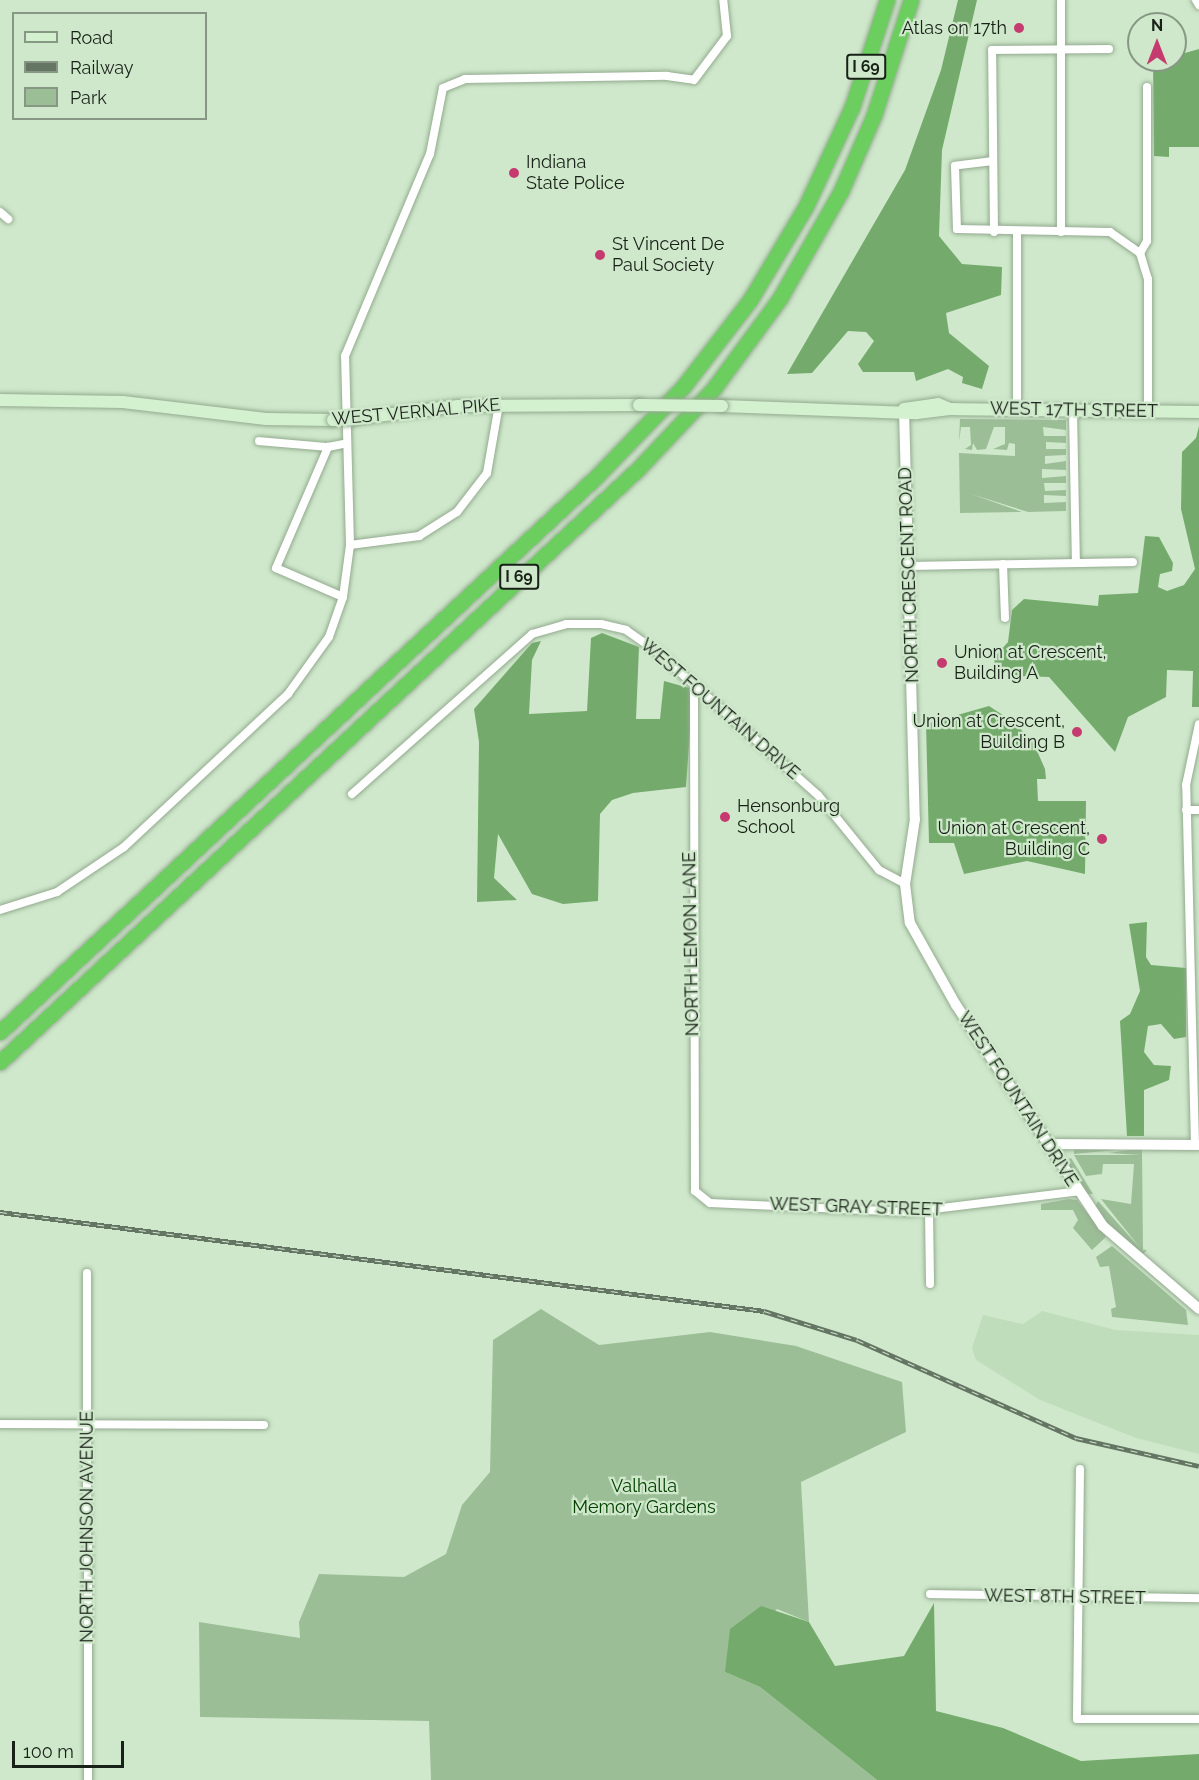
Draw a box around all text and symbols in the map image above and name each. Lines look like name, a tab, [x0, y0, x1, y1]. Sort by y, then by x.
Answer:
legend	[12, 12, 207, 120]
north arrow	[1127, 12, 1187, 72]
text: N	[1151, 16, 1163, 35]
place label: Atlas on 17th	[902, 17, 1007, 39]
marker: Atlas on 17th	[1012, 21, 1026, 35]
text: Road	[70, 27, 113, 48]
road number: I 69	[845, 54, 887, 80]
text: Railway	[70, 57, 134, 78]
text: Park	[70, 87, 107, 108]
place label: Indiana State Police	[526, 152, 624, 195]
marker: Indiana State Police	[507, 166, 521, 180]
place label: St Vincent De Paul Society	[612, 234, 725, 276]
marker: St Vincent De Paul Society	[593, 248, 607, 262]
street label: WEST VERNAL PIKE	[330, 394, 502, 430]
street label: WEST 17TH STREET	[990, 398, 1158, 422]
street label: NORTH CRESCENT ROAD	[894, 466, 924, 684]
road number: I 69	[498, 564, 540, 590]
street label: WEST FOUNTAIN DRIVE	[636, 634, 804, 784]
place label: Union at Crescent, Building A	[954, 642, 1107, 684]
marker: Union at Crescent, Building A	[935, 656, 949, 670]
place label: Union at Crescent, Building B	[912, 711, 1065, 754]
marker: Union at Crescent, Building B	[1070, 725, 1084, 739]
place label: Hensonburg School	[737, 796, 840, 838]
marker: Hensonburg School	[718, 810, 732, 824]
place label: Union at Crescent, Building C	[937, 818, 1090, 860]
marker: Union at Crescent, Building C	[1095, 832, 1109, 846]
street label: NORTH LEMON LANE	[679, 851, 703, 1037]
street label: WEST FOUNTAIN DRIVE	[953, 1007, 1083, 1191]
street label: WEST GRAY STREET	[769, 1193, 943, 1221]
street label: NORTH JOHNSON AVENUE	[76, 1411, 98, 1643]
park label: Valhalla Memory Gardens	[572, 1476, 716, 1518]
street label: WEST 8TH STREET	[984, 1585, 1146, 1609]
scale bar	[15, 1729, 128, 1767]
text: 100 m	[23, 1741, 74, 1762]

